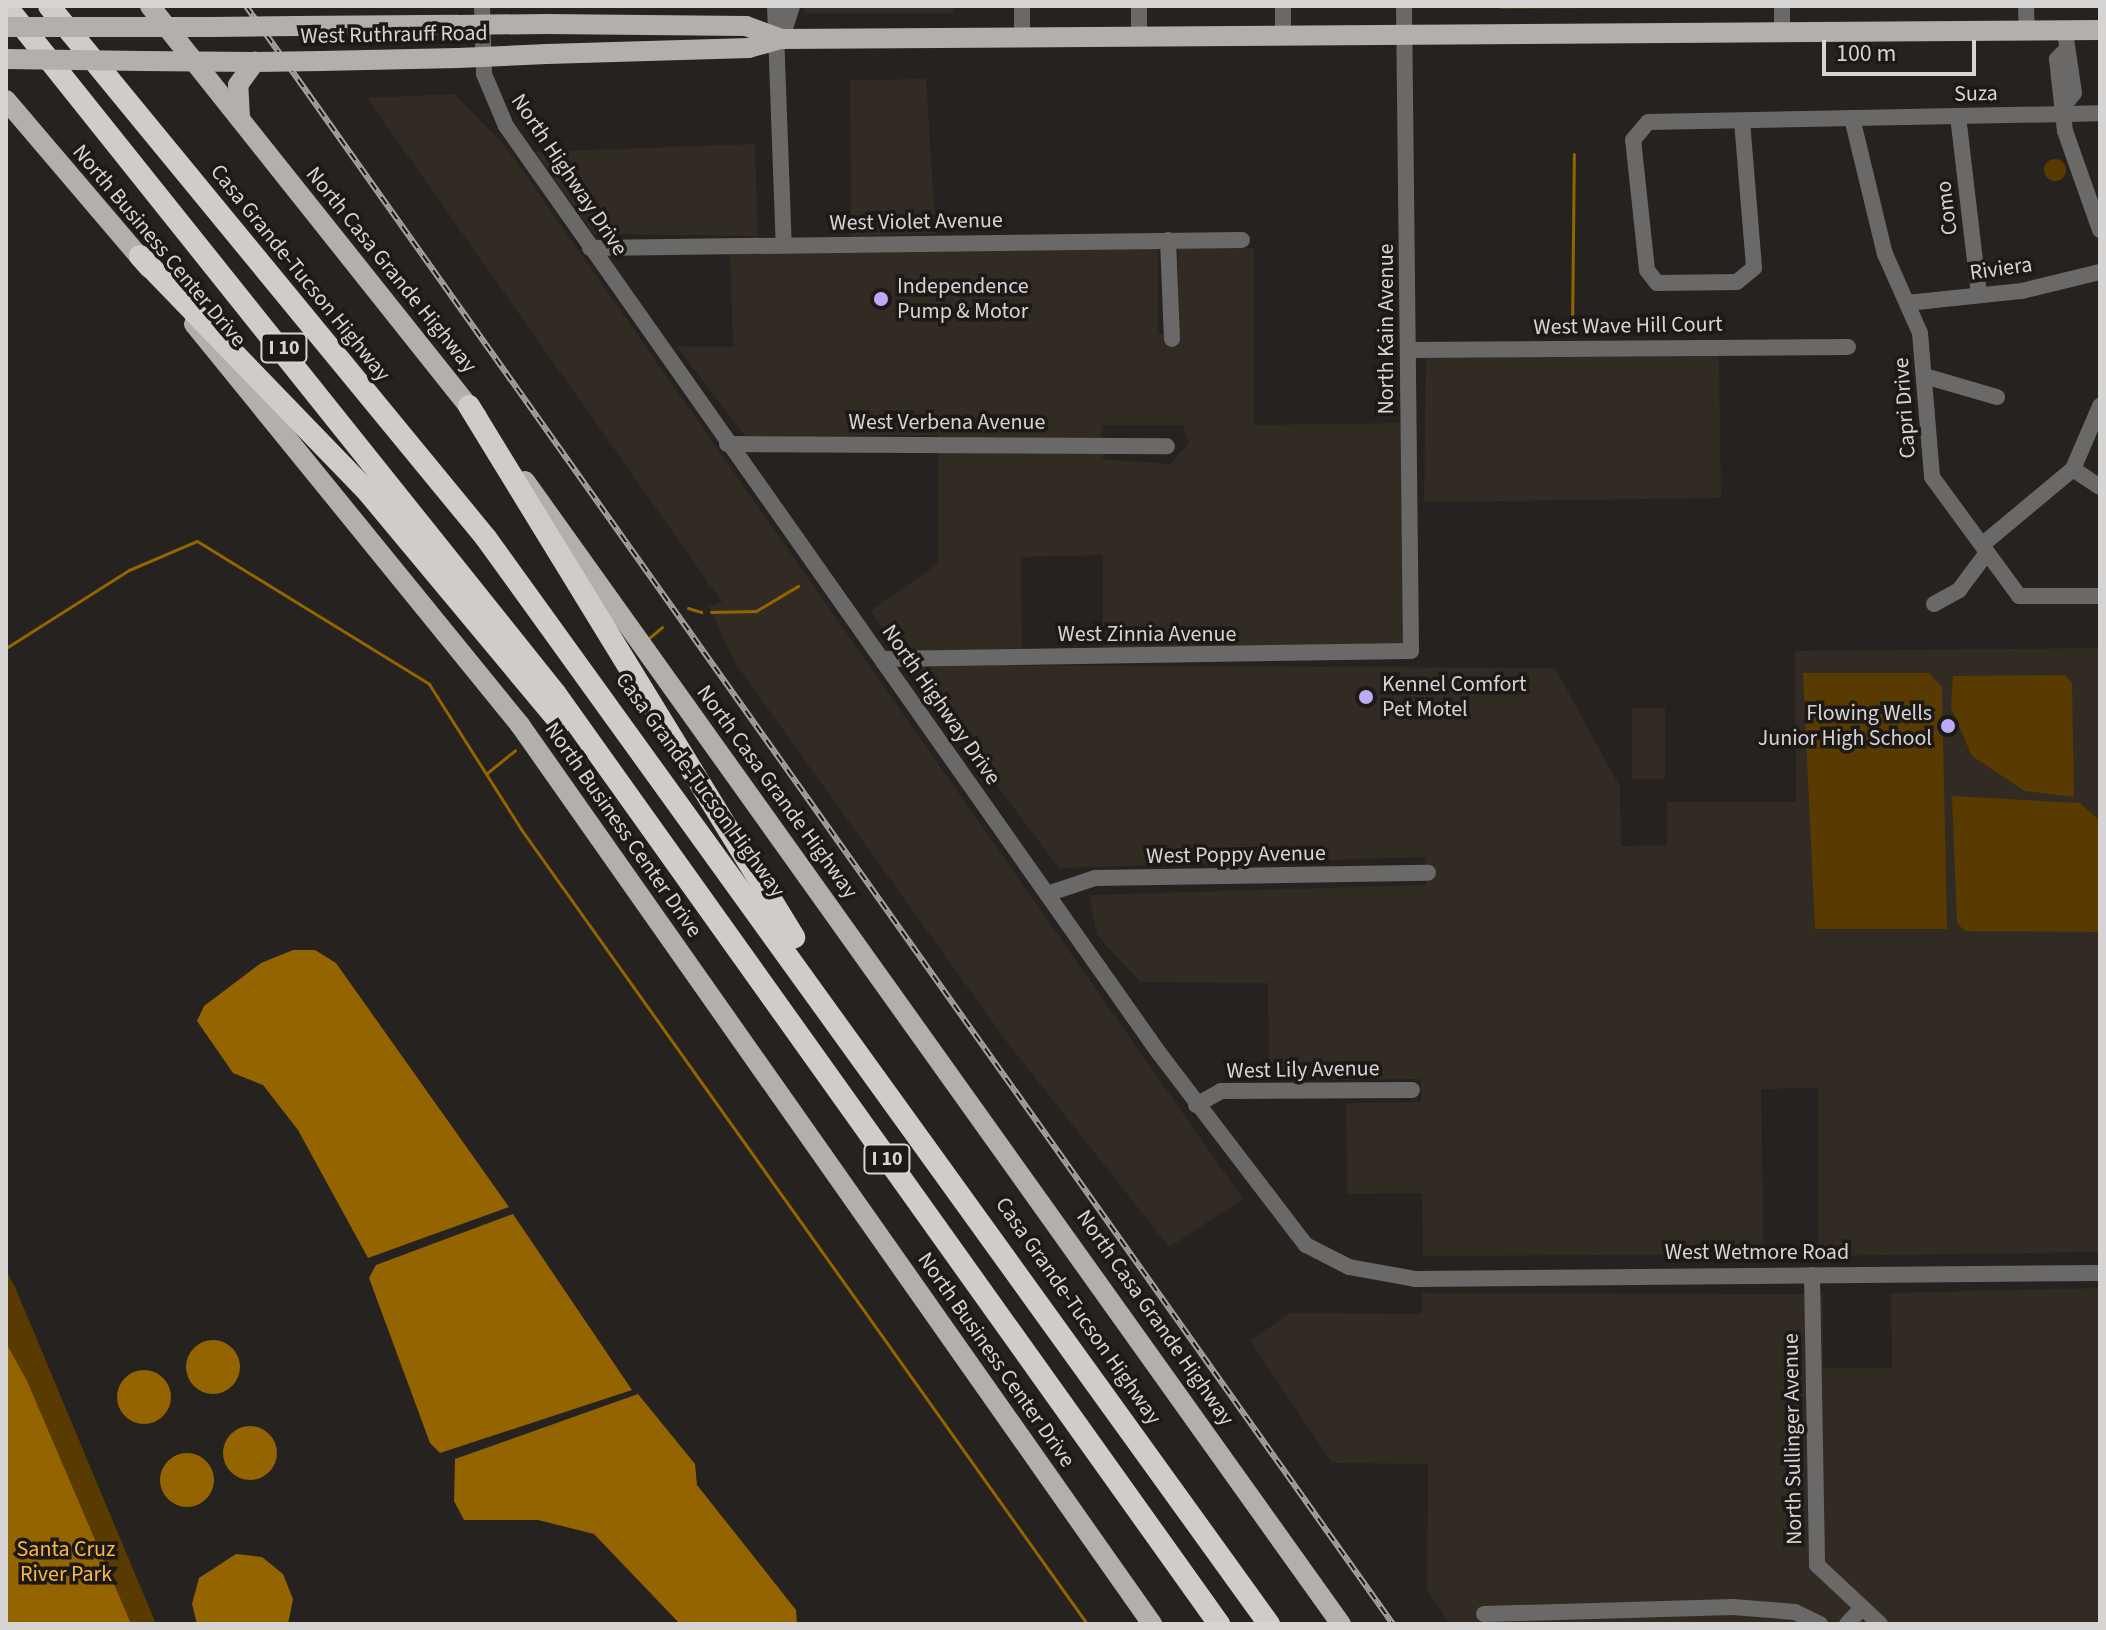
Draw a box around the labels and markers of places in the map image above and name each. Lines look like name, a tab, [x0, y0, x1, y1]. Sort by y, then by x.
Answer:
place label: Independence Pump & Motor	[897, 273, 1029, 324]
marker: Independence Pump & Motor	[872, 290, 890, 308]
place label: Kennel Comfort Pet Motel	[1382, 671, 1526, 722]
marker: Kennel Comfort Pet Motel	[1357, 688, 1375, 706]
place label: Flowing Wells Junior High School	[1758, 700, 1932, 752]
marker: Flowing Wells Junior High School	[1939, 717, 1957, 735]

